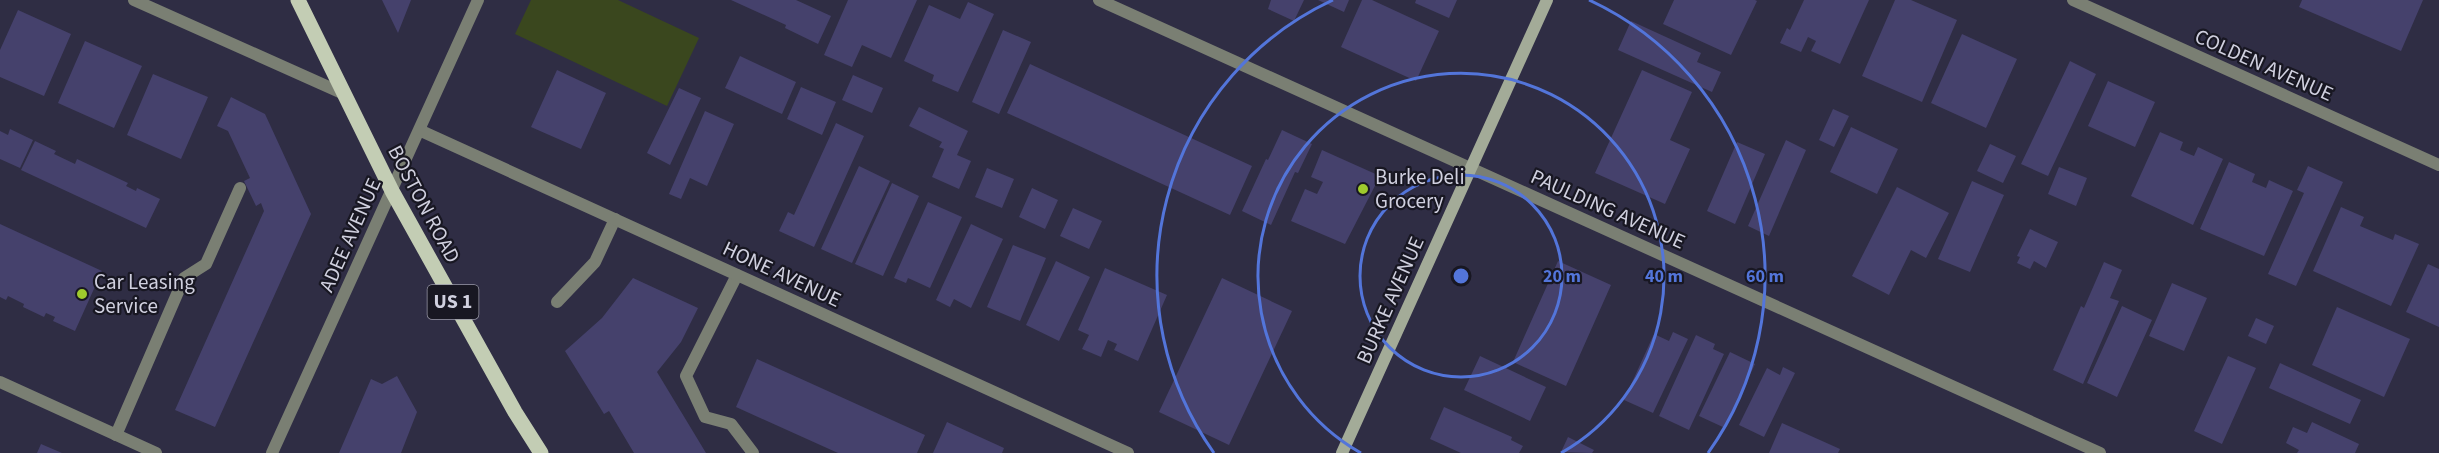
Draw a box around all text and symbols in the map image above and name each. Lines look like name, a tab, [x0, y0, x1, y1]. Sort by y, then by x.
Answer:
street label: COLDEN AVENUE	[2190, 21, 2338, 109]
street label: BOSTON ROAD	[380, 140, 468, 268]
place label: Burke Deli Grocery	[1375, 162, 1465, 216]
street label: PAULDING AVENUE	[1526, 162, 1690, 256]
street label: ADEE AVENUE	[312, 173, 388, 297]
marker: Burke Deli Grocery	[1356, 182, 1370, 196]
street label: BURKE AVENUE	[1349, 232, 1431, 368]
street label: HONE AVENUE	[718, 233, 846, 315]
text: 20 m	[1543, 264, 1581, 289]
text: 40 m	[1645, 264, 1683, 289]
text: 60 m	[1746, 264, 1784, 289]
centre of rings	[1451, 266, 1471, 286]
place label: Car Leasing Service	[94, 267, 195, 321]
road number: US 1	[428, 285, 478, 319]
marker: Car Leasing Service	[75, 287, 89, 301]

